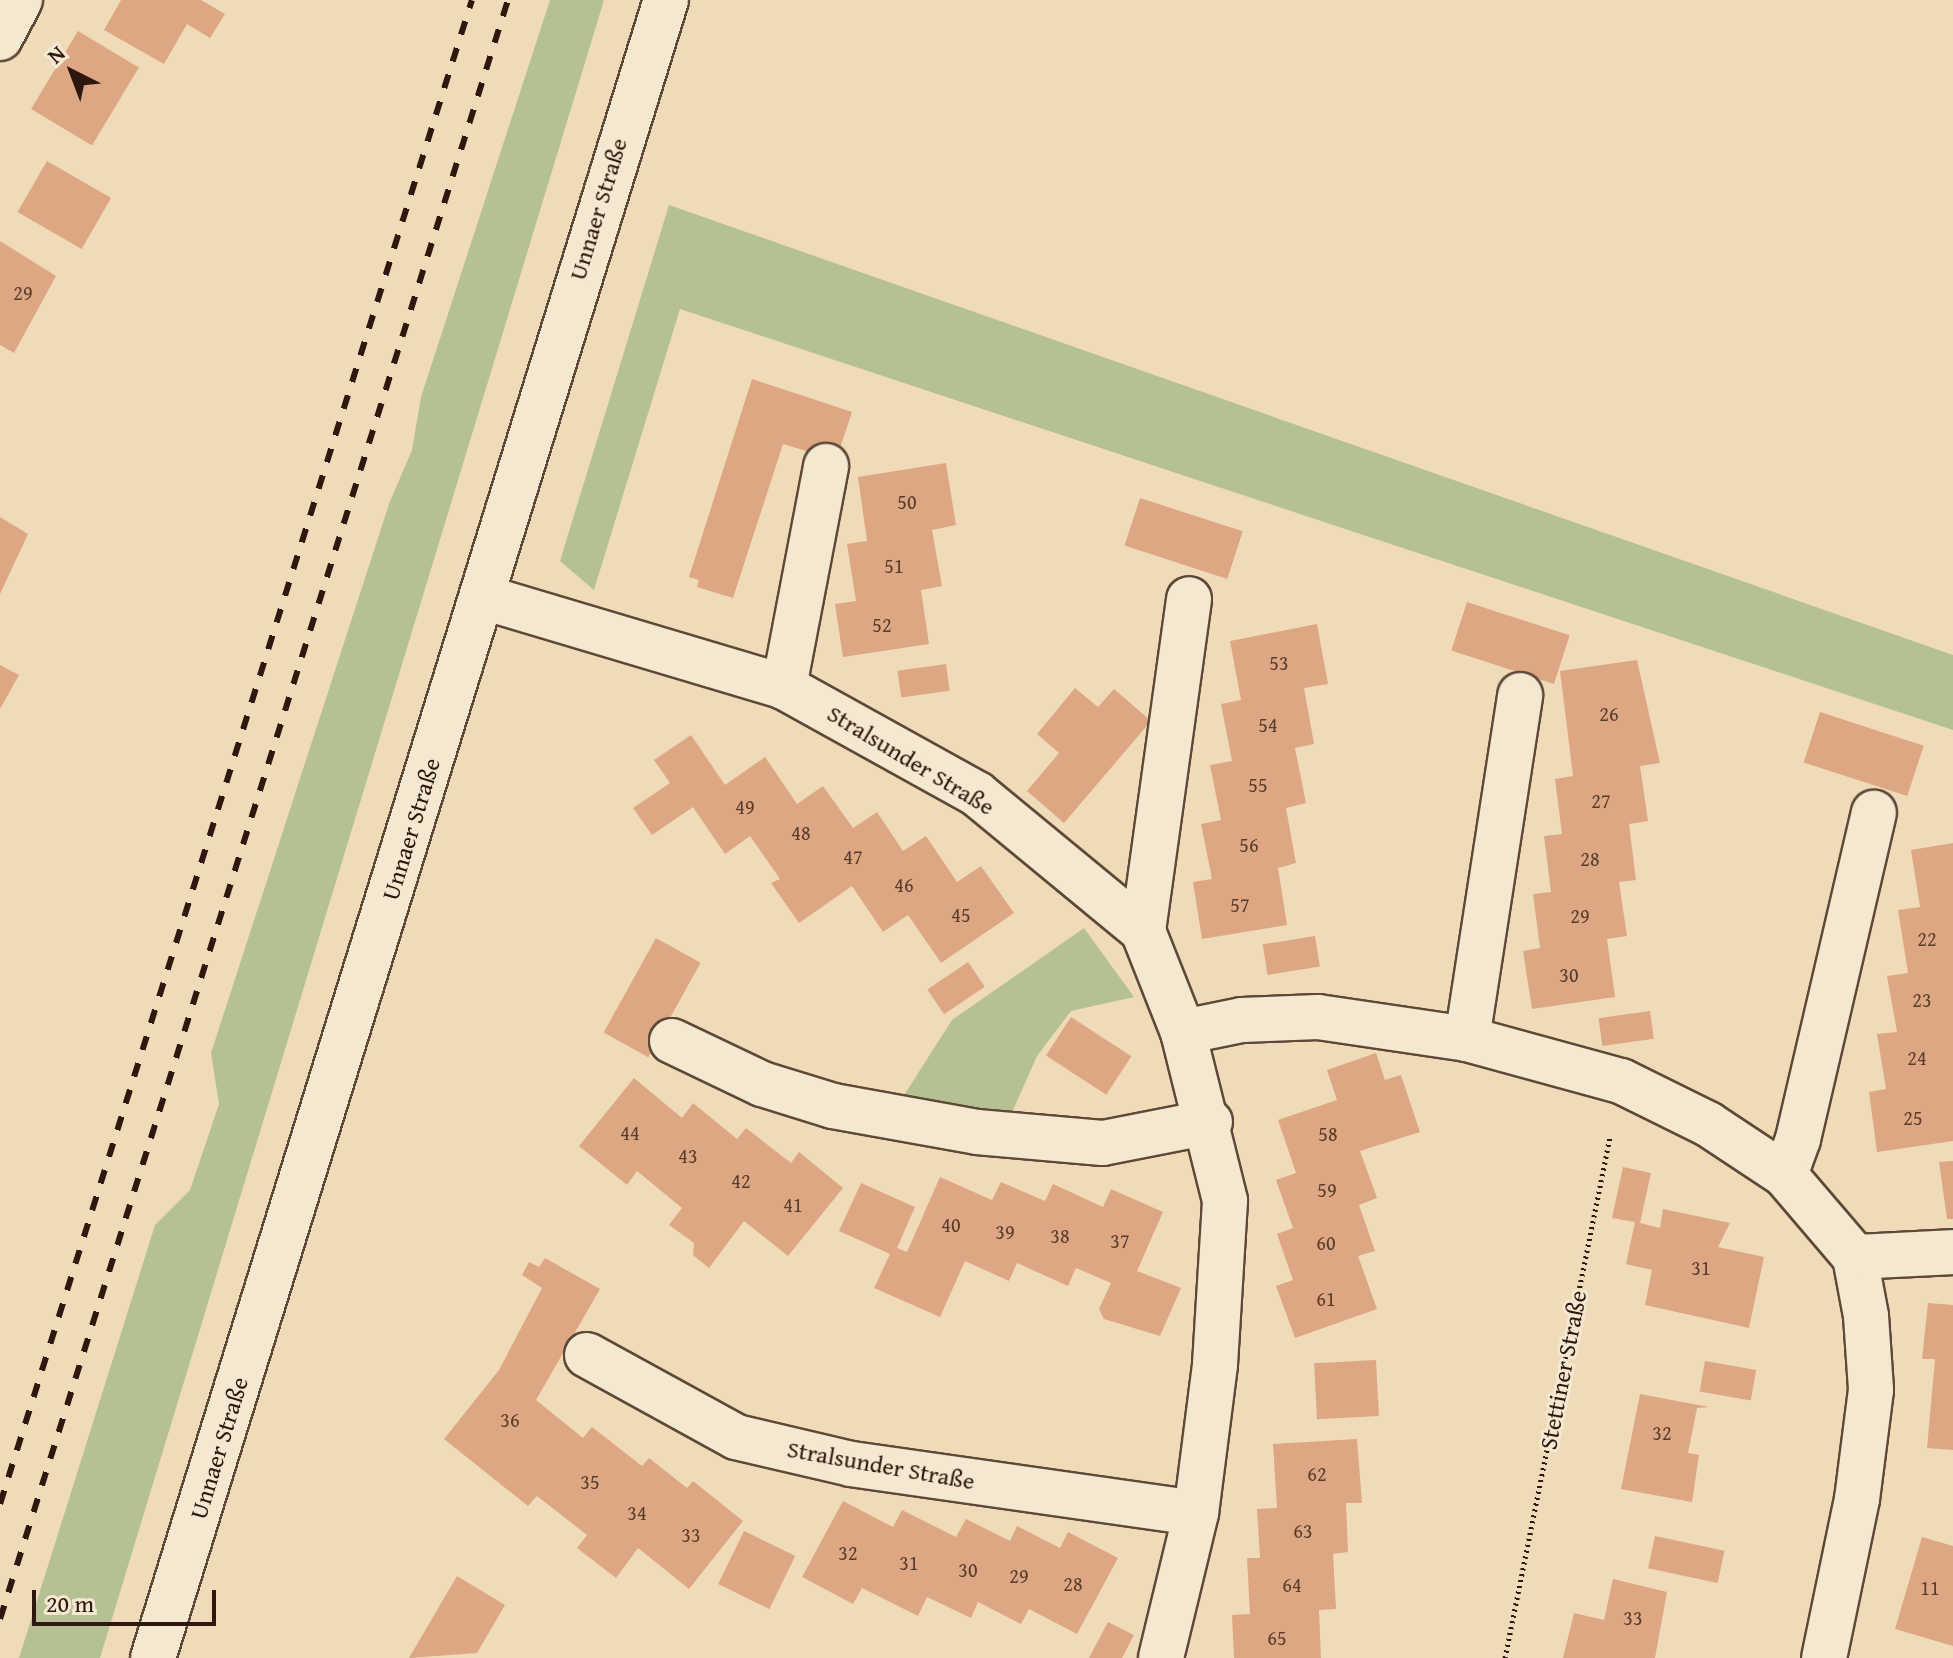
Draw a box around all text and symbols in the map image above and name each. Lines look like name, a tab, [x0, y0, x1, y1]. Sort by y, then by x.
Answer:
north arrow	[32, 32, 112, 112]
text: N	[40, 37, 72, 71]
street label: Unnaer Straße	[563, 134, 633, 284]
house number: 29	[13, 280, 33, 304]
house number: 50	[897, 489, 917, 513]
house number: 51	[884, 553, 904, 577]
house number: 52	[872, 612, 892, 636]
house number: 53	[1269, 650, 1289, 674]
street label: Stralsunder Straße	[822, 699, 1000, 821]
house number: 26	[1599, 701, 1619, 725]
house number: 54	[1258, 712, 1278, 736]
street label: Unnaer Straße	[376, 754, 446, 904]
house number: 55	[1248, 772, 1268, 796]
house number: 27	[1591, 788, 1611, 812]
house number: 49	[735, 794, 755, 818]
house number: 48	[791, 820, 811, 844]
house number: 56	[1239, 832, 1259, 856]
house number: 47	[843, 844, 863, 868]
house number: 28	[1580, 846, 1600, 870]
house number: 46	[894, 872, 914, 896]
house number: 57	[1230, 892, 1250, 916]
house number: 45	[951, 902, 971, 926]
house number: 29	[1570, 903, 1590, 927]
house number: 22	[1917, 926, 1937, 950]
house number: 30	[1559, 962, 1579, 986]
house number: 23	[1912, 987, 1932, 1011]
house number: 24	[1907, 1045, 1927, 1069]
house number: 25	[1903, 1105, 1923, 1129]
house number: 44	[620, 1120, 640, 1144]
house number: 58	[1318, 1121, 1338, 1145]
house number: 43	[678, 1143, 698, 1167]
house number: 42	[731, 1168, 751, 1192]
house number: 59	[1317, 1177, 1337, 1201]
house number: 41	[783, 1192, 803, 1216]
house number: 40	[941, 1212, 961, 1236]
house number: 39	[995, 1219, 1015, 1243]
house number: 38	[1050, 1223, 1070, 1247]
house number: 37	[1110, 1228, 1130, 1252]
house number: 60	[1316, 1230, 1336, 1254]
house number: 31	[1691, 1255, 1711, 1279]
house number: 61	[1316, 1286, 1336, 1310]
street label: Stettiner Straße	[1533, 1288, 1593, 1452]
street label: Unnaer Straße	[184, 1373, 254, 1523]
house number: 36	[500, 1407, 520, 1431]
house number: 32	[1652, 1420, 1672, 1444]
street label: Stralsunder Straße	[785, 1434, 977, 1496]
house number: 62	[1307, 1461, 1327, 1485]
house number: 35	[580, 1469, 600, 1493]
house number: 34	[627, 1500, 647, 1524]
house number: 63	[1293, 1518, 1313, 1542]
house number: 33	[681, 1522, 701, 1546]
house number: 32	[838, 1540, 858, 1564]
house number: 31	[899, 1550, 919, 1574]
house number: 30	[958, 1557, 978, 1581]
house number: 29	[1009, 1563, 1029, 1587]
house number: 28	[1063, 1571, 1083, 1595]
house number: 64	[1282, 1572, 1302, 1596]
scale bar	[36, 1574, 220, 1624]
house number: 11	[1920, 1575, 1940, 1599]
text: 20 m	[46, 1586, 94, 1621]
house number: 33	[1623, 1605, 1643, 1629]
house number: 65	[1267, 1625, 1287, 1649]

